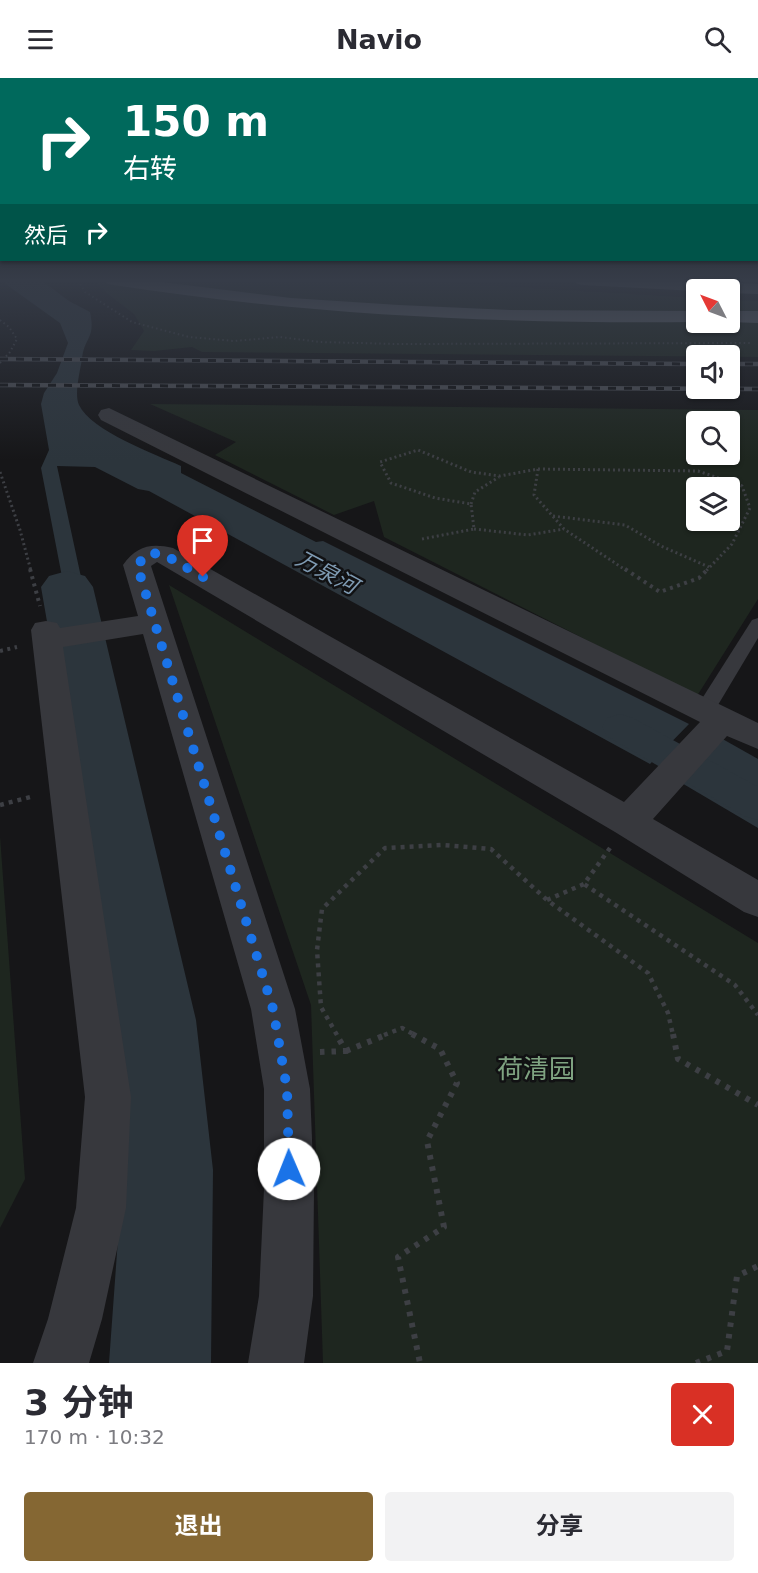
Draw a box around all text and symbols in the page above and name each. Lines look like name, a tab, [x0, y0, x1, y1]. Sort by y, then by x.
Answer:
icon: menu	[24, 23, 57, 56]
icon: search	[701, 23, 734, 56]
text: Navio	[336, 24, 422, 55]
text: 150 m	[123, 97, 269, 146]
icon: right	[24, 102, 102, 180]
text: 右转	[123, 153, 177, 184]
icon: right	[80, 216, 113, 249]
text: 然后	[24, 223, 68, 248]
north arrow	[686, 279, 740, 333]
map controls	[686, 279, 740, 531]
button: sound	[686, 345, 740, 399]
button: search	[686, 411, 740, 465]
button: layers	[686, 477, 740, 531]
pin	[177, 515, 228, 577]
icon: arrive	[186, 524, 219, 557]
water label: 万泉河	[292, 546, 365, 601]
park label: 荷清园	[497, 1054, 575, 1084]
position arrow	[257, 1137, 321, 1201]
text: 3 分钟	[24, 1382, 134, 1423]
button: close	[671, 1383, 734, 1446]
text: 170 m · 10:32	[24, 1425, 165, 1449]
button: 退出	[24, 1492, 373, 1561]
button: 分享	[385, 1492, 734, 1561]

